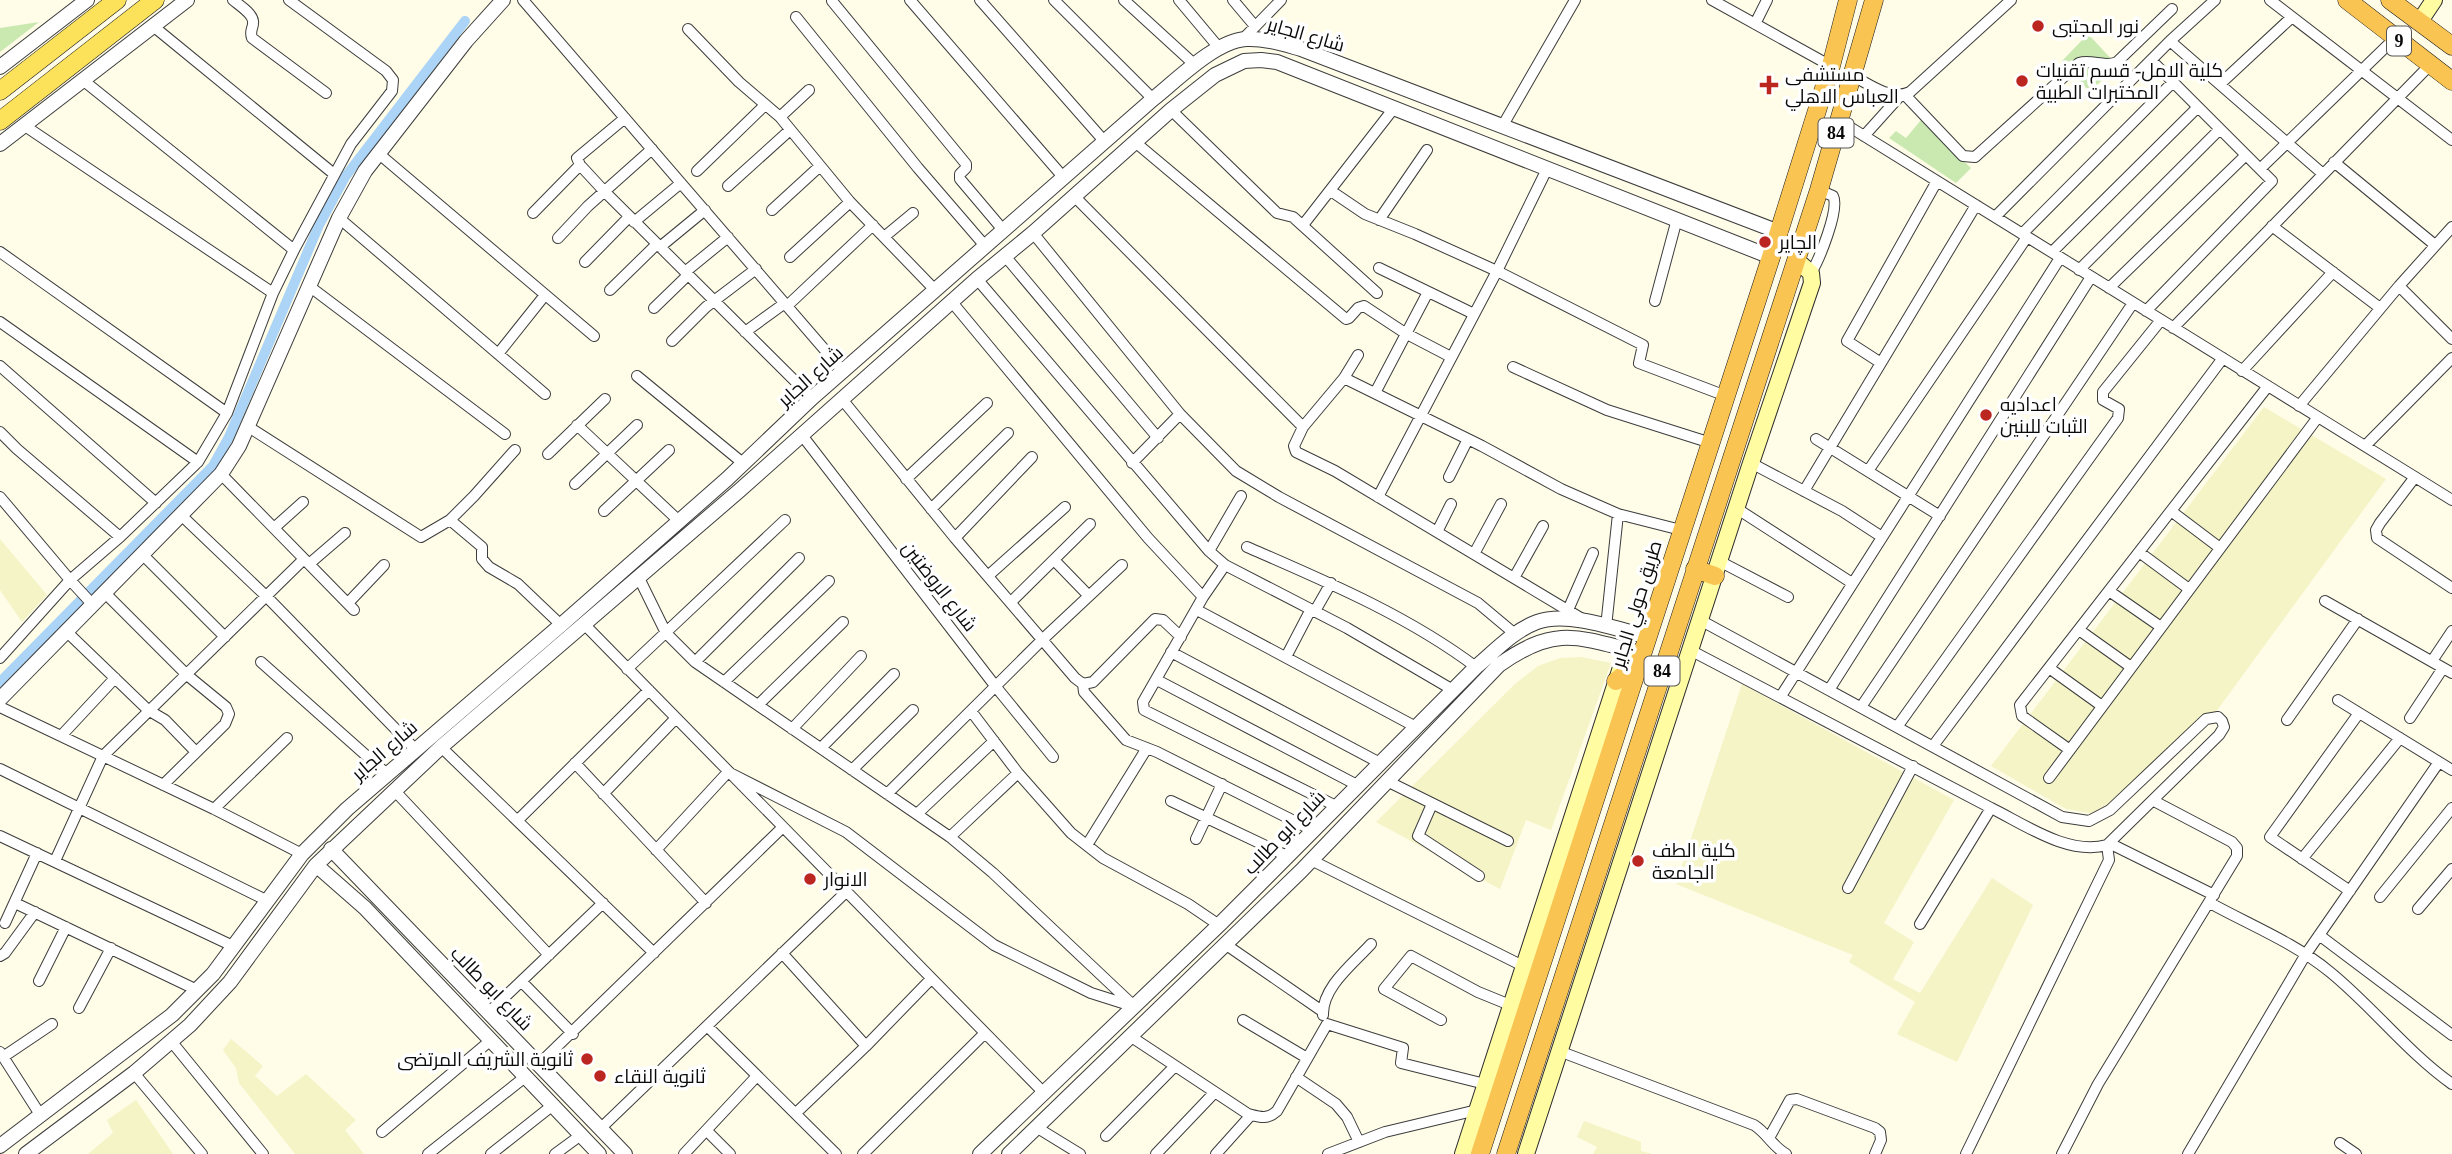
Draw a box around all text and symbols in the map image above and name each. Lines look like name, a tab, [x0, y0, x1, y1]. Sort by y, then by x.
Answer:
street label: شارع الجاير	[1263, 13, 1347, 58]
place label: نور المجتبى	[2052, 16, 2139, 38]
marker: نور المجتبى	[2030, 18, 2046, 34]
road number: 9	[2387, 26, 2411, 56]
place label: كلية الامل- قسم تقنيات المختبرات الطبية	[2036, 60, 2223, 104]
place label: مستشفى العباس الاهلي	[1785, 64, 1899, 111]
marker: كلية الامل- قسم تقنيات المختبرات الطبية	[2014, 73, 2030, 89]
marker: مستشفى العباس الاهلي	[1759, 75, 1779, 95]
road number: 84	[1818, 118, 1854, 148]
place label: الچاير	[1778, 232, 1817, 255]
marker: الچاير	[1757, 234, 1773, 250]
street label: شارع الجاير	[773, 342, 849, 414]
place label: اعداديه الثبات للبنين	[2000, 394, 2088, 438]
marker: اعداديه الثبات للبنين	[1978, 407, 1994, 423]
street label: شارع الروضتين	[896, 537, 981, 637]
street label: طريق حولي الجاير	[1607, 538, 1670, 672]
road number: 84	[1644, 656, 1680, 686]
street label: شارع الجاير	[347, 716, 423, 787]
street label: شارع ابو طالب	[1239, 786, 1332, 881]
place label: كلية الطف الجامعة	[1652, 840, 1736, 883]
marker: كلية الطف الجامعة	[1630, 853, 1646, 869]
place label: الانوار	[823, 869, 868, 891]
marker: الانوار	[802, 871, 818, 887]
street label: شارع ابو طالب	[444, 942, 537, 1037]
place label: ثانوية الشريف المرتضى	[397, 1049, 573, 1071]
marker: ثانوية الشريف المرتضى	[579, 1051, 595, 1067]
place label: ثانوية النقاء	[614, 1066, 706, 1088]
marker: ثانوية النقاء	[592, 1068, 608, 1084]

